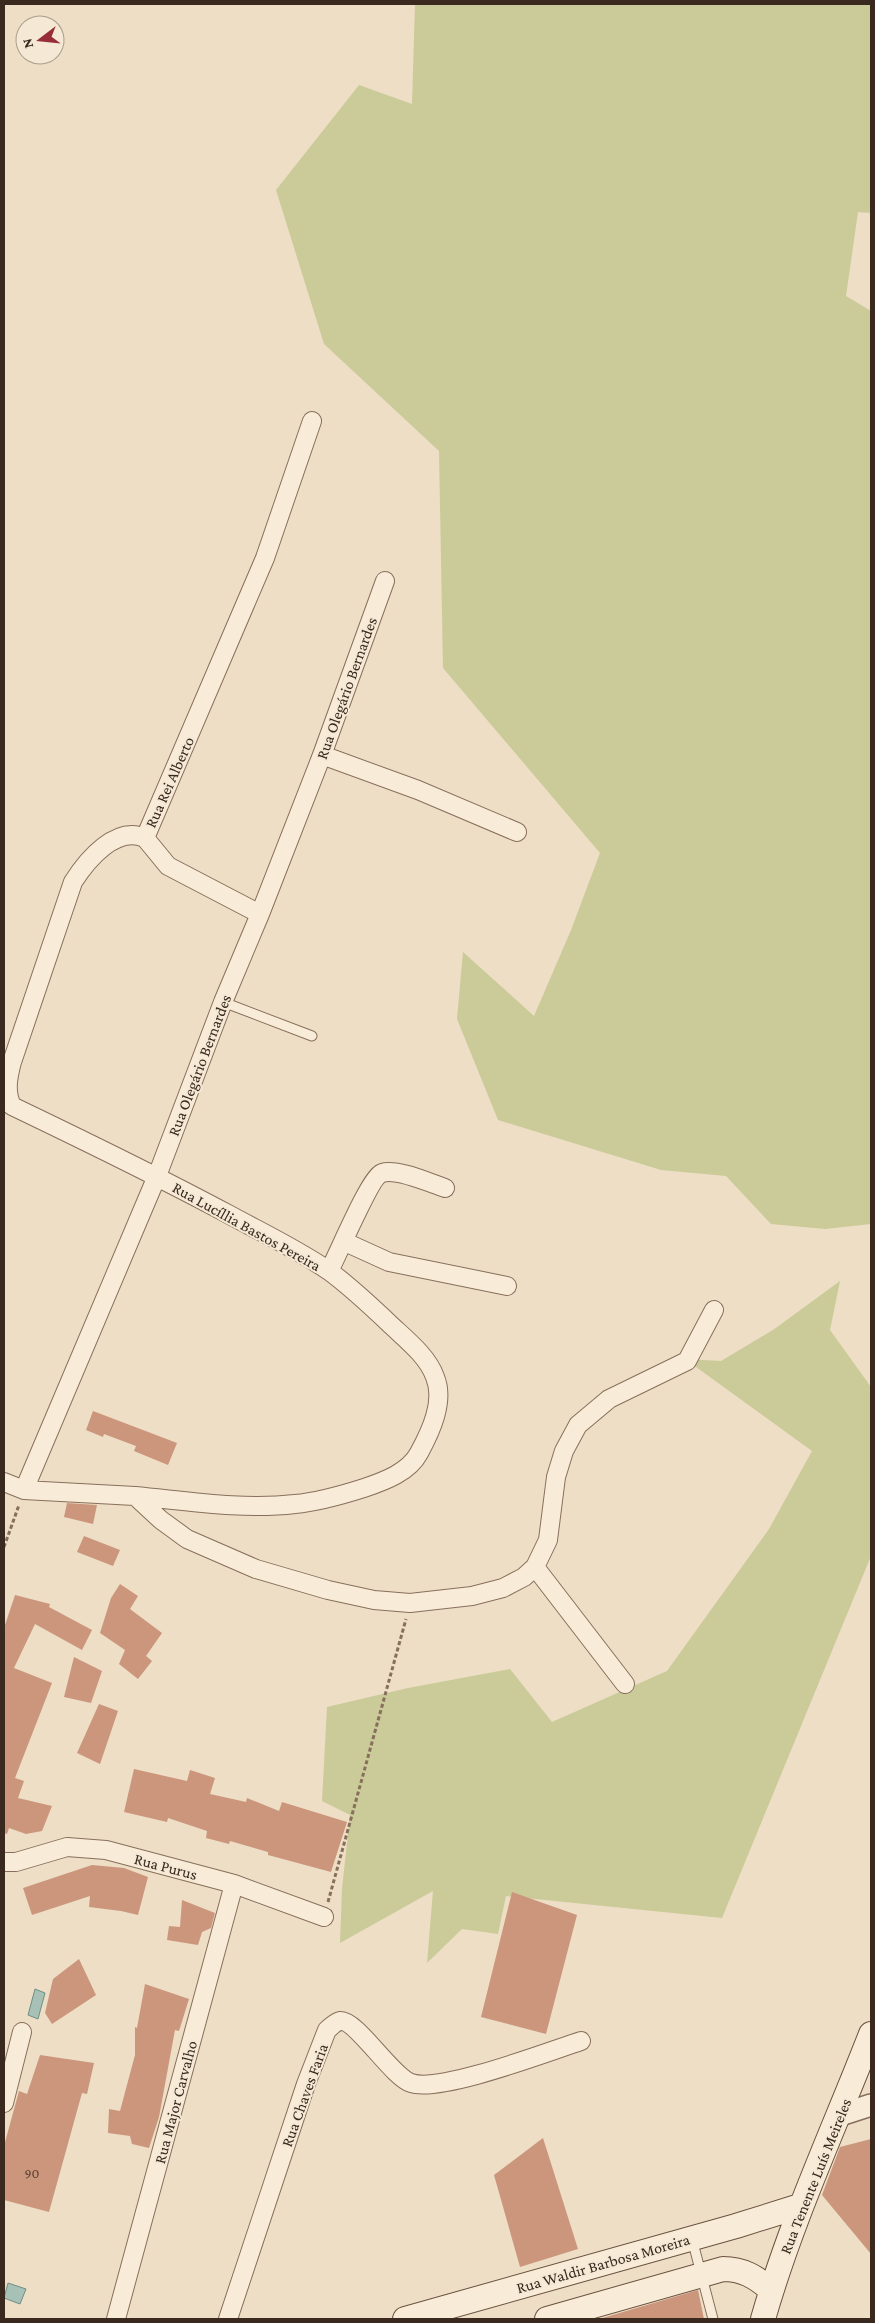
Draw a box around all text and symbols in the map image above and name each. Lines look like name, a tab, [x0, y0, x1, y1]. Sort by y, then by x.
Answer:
north arrow	[15, 15, 65, 65]
text: N	[18, 36, 37, 50]
street label: Rua Olegário Bernardes	[313, 615, 381, 762]
street label: Rua Rei Alberto	[142, 734, 197, 830]
street label: Rua Olegário Bernardes	[165, 992, 235, 1139]
street label: Rua Lucíllia Bastos Pereira	[170, 1179, 324, 1275]
street label: Rua Purus	[133, 1850, 199, 1883]
street label: Rua Major Carvalho	[151, 2039, 201, 2166]
street label: Rua Chaves Faria	[278, 2041, 331, 2149]
street label: Rua Tenente Luís Meireles	[776, 2096, 854, 2256]
house number: 90	[24, 2165, 40, 2181]
street label: Rua Waldir Barbosa Moreira	[514, 2230, 692, 2296]

